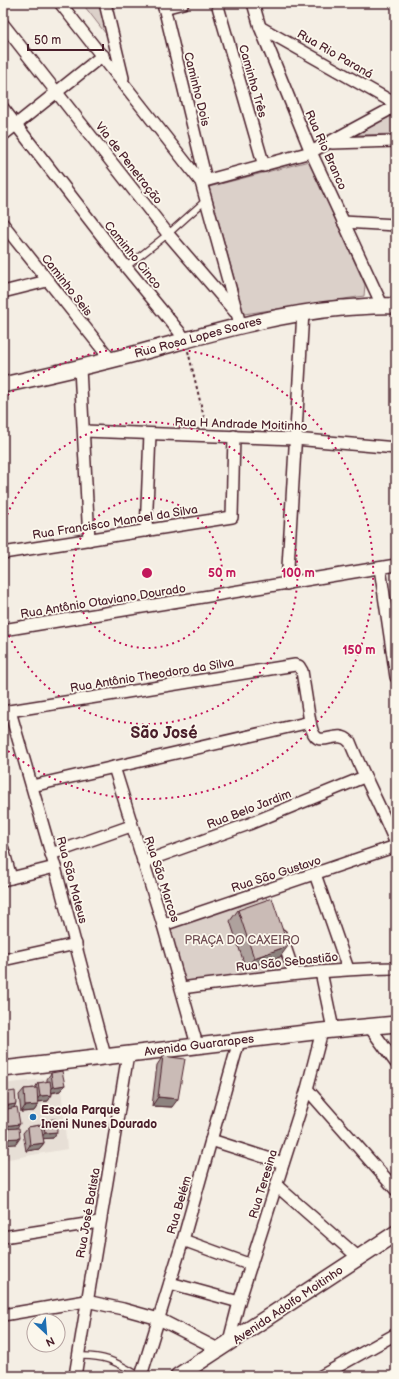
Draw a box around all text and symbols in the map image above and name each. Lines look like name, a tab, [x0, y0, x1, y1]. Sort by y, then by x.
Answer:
scale bar	[28, 26, 103, 52]
street label: Rua Rio Paraná	[294, 27, 375, 82]
text: 50 m	[34, 33, 61, 48]
street label: Caminho Três	[235, 43, 270, 119]
street label: Caminho Dois	[180, 51, 213, 128]
street label: Rua Rio Branco	[301, 108, 350, 193]
street label: Via de Penetração	[92, 119, 165, 208]
street label: Caminho Cinco	[101, 218, 165, 292]
street label: Caminho Seis	[38, 251, 95, 319]
street label: Rua Rosa Lopes Soares	[133, 313, 263, 362]
street label: Rua H Andrade Moitinho	[174, 415, 308, 434]
street label: Rua Francisco Manoel da Silva	[31, 502, 199, 543]
centre of rings	[140, 566, 154, 580]
text: 50 m	[208, 566, 236, 581]
text: 100 m	[281, 566, 315, 581]
street label: Rua Antônio Otaviano Dourado	[19, 581, 187, 622]
text: 150 m	[343, 643, 375, 658]
street label: Rua Antônio Theodoro da Silva	[69, 655, 235, 696]
district label: São José	[131, 724, 198, 743]
street label: Rua Belo Jardim	[205, 786, 294, 832]
street label: Rua São Marcos	[141, 834, 183, 924]
street label: Rua São Mateus	[53, 835, 90, 925]
street label: Rua São Gustavo	[229, 853, 323, 896]
park label: PRAÇA DO CAXEIRO	[184, 933, 300, 948]
street label: Rua São Sebastião	[235, 950, 339, 975]
street label: Avenida Guararapes	[143, 1031, 255, 1060]
place label: Escola Parque Ineni Nunes Dourado	[41, 1103, 157, 1132]
marker: Escola Parque Ineni Nunes Dourado	[28, 1112, 38, 1122]
street label: Rua Teresina	[246, 1148, 281, 1221]
street label: Rua José Batista	[73, 1167, 104, 1259]
street label: Rua Belém	[164, 1174, 195, 1236]
street label: Avenida Adolfo Moitinho	[230, 1263, 346, 1348]
north arrow	[26, 1313, 66, 1353]
text: N	[44, 1334, 57, 1349]

